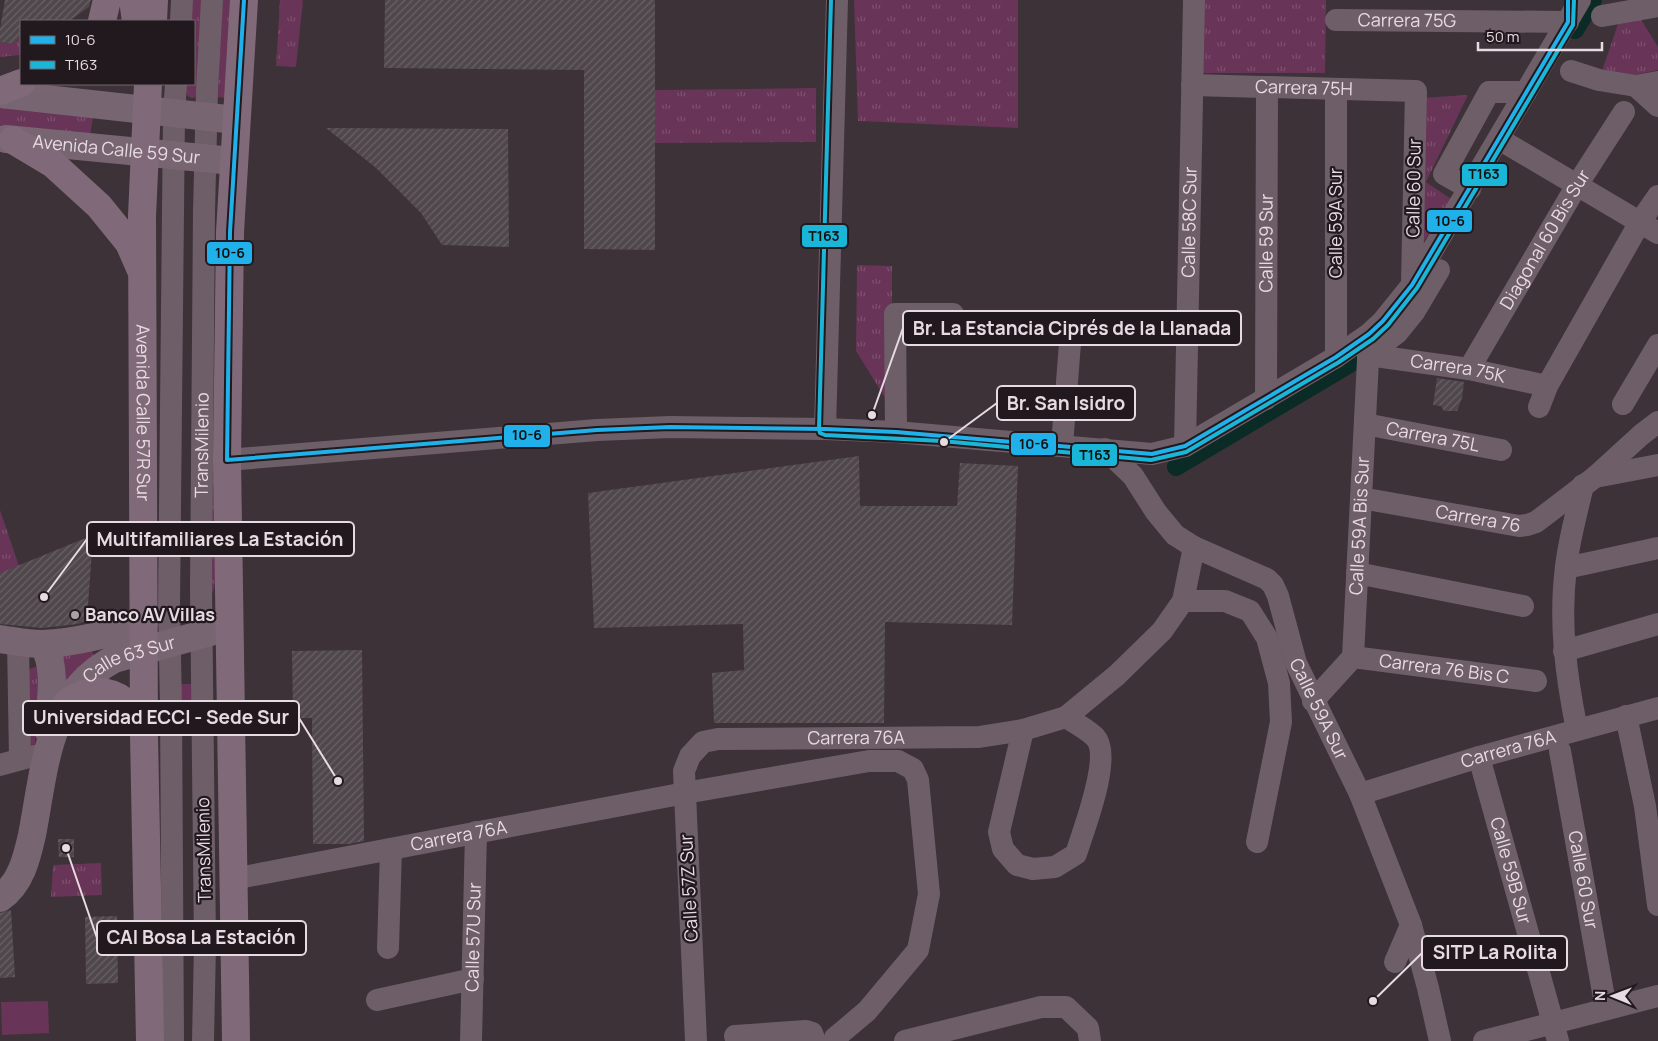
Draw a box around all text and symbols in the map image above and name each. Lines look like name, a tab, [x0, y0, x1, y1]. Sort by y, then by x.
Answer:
street label: Carrera 75G	[1358, 7, 1456, 32]
legend	[20, 20, 195, 85]
scale bar	[1478, 20, 1602, 52]
text: 50 m	[1486, 26, 1520, 47]
text: 10-6	[65, 29, 96, 50]
text: T163	[65, 54, 97, 75]
street label: Carrera 75H	[1255, 74, 1353, 100]
street label: Avenida Calle 59 Sur	[32, 129, 202, 169]
street label: Calle 60 Sur	[1400, 138, 1426, 238]
line badge: T163	[1461, 163, 1508, 187]
text: T163	[1468, 164, 1500, 183]
street label: Diagonal 60 Bis Sur	[1494, 164, 1595, 314]
street label: Calle 58C Sur	[1175, 166, 1202, 278]
street label: Calle 59A Sur	[1323, 167, 1347, 278]
street label: Calle 59 Sur	[1253, 193, 1278, 293]
line badge: 10-6	[1426, 209, 1473, 233]
text: 10-6	[1435, 211, 1465, 230]
line badge: T163	[801, 224, 848, 248]
text: T163	[808, 226, 840, 245]
line badge: 10-6	[206, 241, 253, 265]
text: 10-6	[215, 243, 245, 262]
callout: Br. La Estancia Ciprés de la Llanada	[903, 311, 1241, 345]
text: Br. La Estancia Ciprés de la Llanada	[913, 315, 1231, 341]
street label: Avenida Calle 57R Sur	[131, 324, 156, 502]
street label: Carrera 75K	[1409, 348, 1508, 388]
callout: Br. San Isidro	[997, 386, 1135, 420]
text: Br. San Isidro	[1007, 390, 1125, 416]
street label: TransMilenio	[189, 392, 214, 498]
street label: Carrera 75L	[1384, 415, 1482, 457]
line badge: 10-6	[503, 424, 551, 448]
text: 10-6	[512, 425, 542, 444]
line badge: 10-6	[1010, 432, 1057, 456]
text: 10-6	[1019, 434, 1049, 453]
line badge: T163	[1071, 443, 1118, 467]
text: T163	[1079, 445, 1111, 464]
street label: Calle 59A Bis Sur	[1343, 455, 1374, 595]
street label: Carrera 76	[1434, 498, 1523, 537]
callout: Multifamiliares La Estación	[87, 522, 354, 556]
text: Multifamiliares La Estación	[97, 526, 343, 552]
place label: Banco AV Villas	[85, 602, 215, 626]
marker: Banco AV Villas	[69, 609, 81, 621]
street label: Calle 63 Sur	[77, 629, 178, 688]
street label: Carrera 76 Bis C	[1378, 648, 1511, 688]
street label: Calle 59A Sur	[1284, 654, 1355, 764]
callout: Universidad ECCI - Sede Sur	[23, 701, 299, 735]
text: Universidad ECCI - Sede Sur	[33, 704, 289, 730]
street label: Carrera 76A	[1458, 723, 1559, 773]
street label: Carrera 76A	[807, 725, 906, 749]
street label: TransMilenio	[190, 797, 216, 903]
street label: Carrera 76A	[409, 814, 510, 856]
street label: Calle 59B Sur	[1485, 814, 1538, 927]
street label: Calle 60 Sur	[1563, 829, 1605, 931]
street label: Calle 57Z Sur	[673, 833, 703, 942]
street label: Calle 57U Sur	[459, 882, 486, 992]
callout: CAI Bosa La Estación	[97, 921, 306, 955]
text: CAI Bosa La Estación	[106, 924, 296, 950]
callout: SITP La Rolita	[1422, 936, 1567, 970]
text: SITP La Rolita	[1433, 939, 1557, 965]
north arrow	[1588, 971, 1638, 1021]
text: N	[1590, 991, 1609, 1001]

